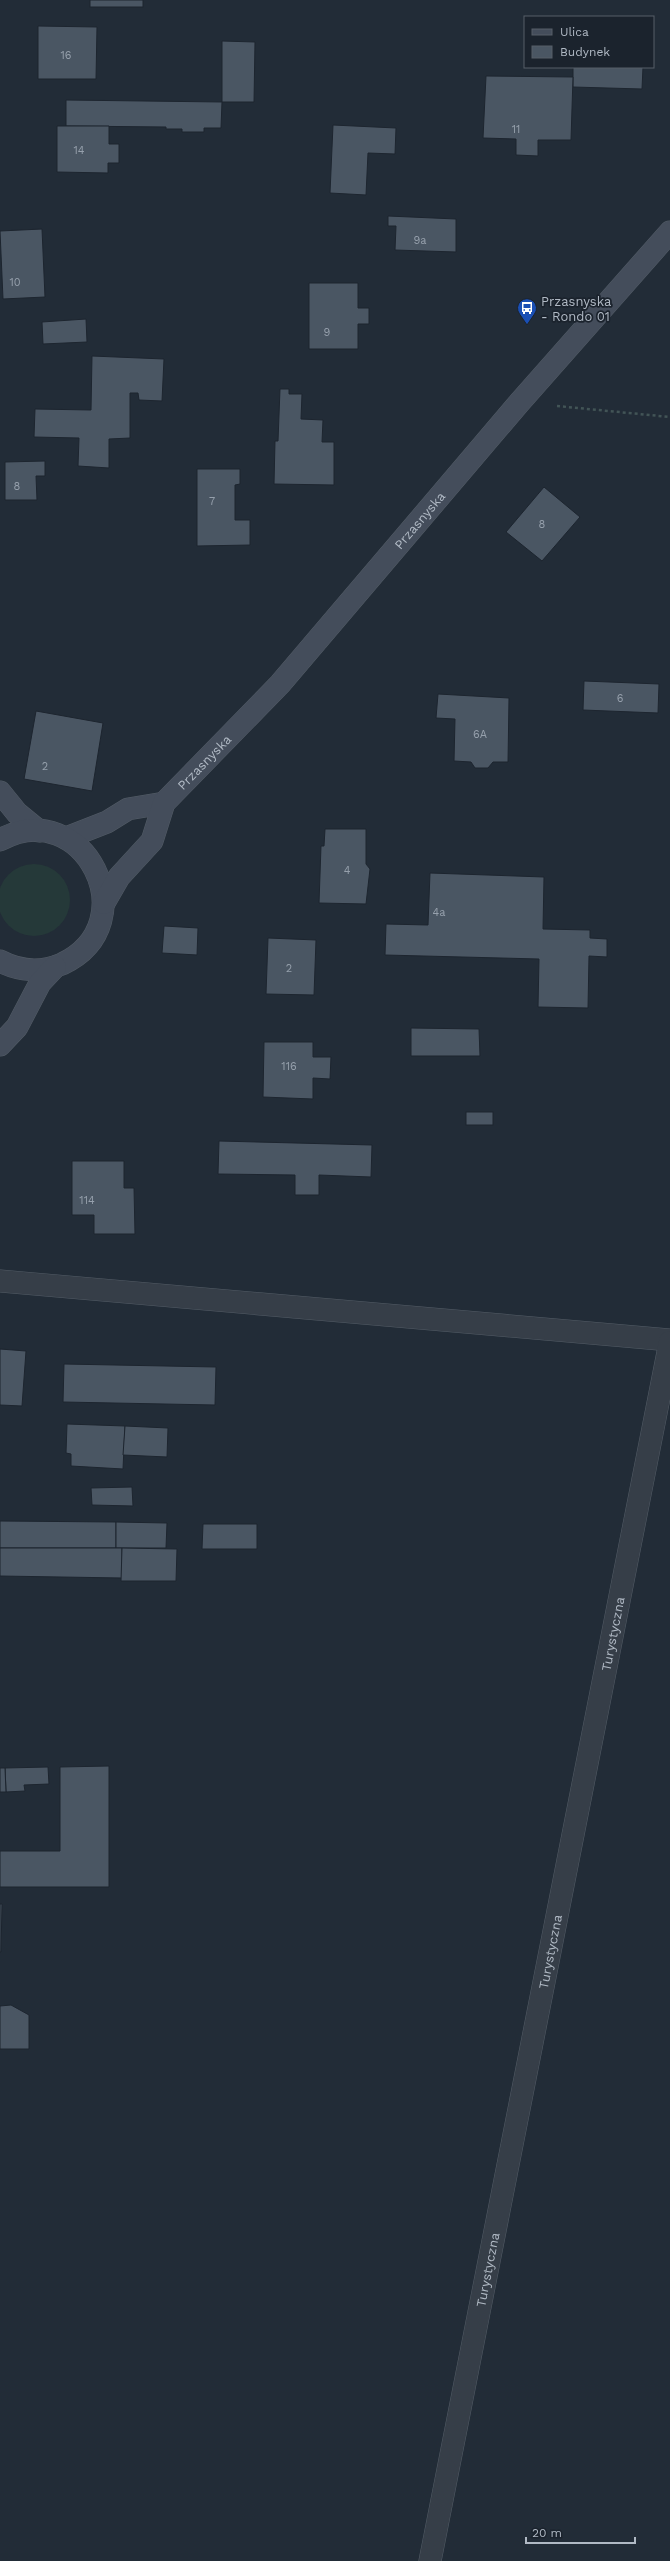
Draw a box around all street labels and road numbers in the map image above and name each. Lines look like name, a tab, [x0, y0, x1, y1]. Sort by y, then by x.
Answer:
street label: Przasnyska	[391, 488, 449, 552]
street label: Przasnyska	[174, 731, 235, 793]
street label: Turystyczna	[598, 1595, 628, 1672]
street label: Turystyczna	[536, 1913, 565, 1990]
street label: Turystyczna	[473, 2231, 503, 2308]

